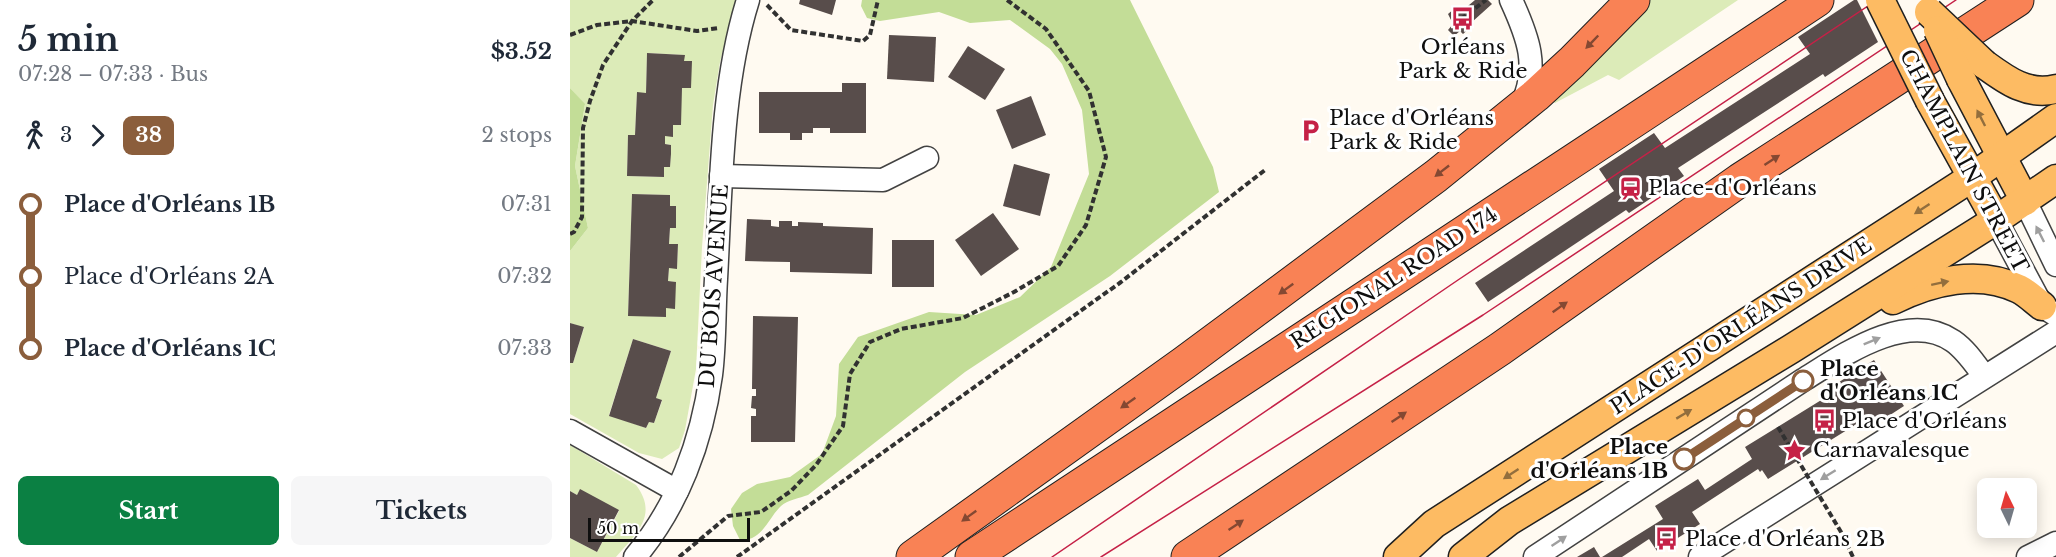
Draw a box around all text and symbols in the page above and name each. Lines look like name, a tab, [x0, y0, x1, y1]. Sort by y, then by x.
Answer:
bus stop icon: Orléans Park & Ride	[1450, 6, 1476, 32]
text: 5 min	[18, 19, 119, 60]
place label: Orléans Park & Ride	[1399, 34, 1527, 84]
one-way arrow	[1586, 34, 1600, 48]
text: $3.52	[491, 38, 552, 65]
street label: CHAMPLAIN STREET	[1894, 45, 2034, 277]
text: 07:28 – 07:33 · Bus	[18, 62, 208, 86]
place label: Place d'Orléans Park & Ride	[1329, 105, 1494, 155]
one-way arrow	[1976, 110, 1986, 127]
parking icon: Place d'Orléans Park & Ride	[1298, 117, 1324, 143]
icon: walk	[18, 119, 51, 152]
icon: forward	[81, 119, 114, 152]
text: 38	[135, 122, 162, 148]
text: 3	[60, 123, 72, 147]
text: 2 stops	[482, 123, 552, 147]
one-way arrow	[1763, 154, 1780, 165]
one-way arrow	[1434, 165, 1449, 177]
station icon: Place-d'Orléans	[1617, 175, 1643, 201]
place label: Place-d'Orléans	[1648, 175, 1817, 201]
street label: DU BOIS AVENUE	[694, 183, 734, 389]
text: Place d'Orléans 1B	[64, 191, 275, 218]
text: 07:31	[501, 192, 552, 216]
street label: REGIONAL ROAD 174	[1286, 201, 1502, 355]
one-way arrow	[1914, 204, 1930, 215]
one-way arrow	[2035, 225, 2045, 242]
street label: PLACE-D'ORLÉANS DRIVE	[1605, 232, 1877, 420]
text: Place d'Orléans 2A	[64, 263, 274, 290]
text: 07:32	[497, 264, 552, 288]
one-way arrow	[1931, 278, 1950, 288]
one-way arrow	[1278, 282, 1293, 294]
one-way arrow	[1551, 301, 1567, 313]
text: Place d'Orléans 1C	[64, 335, 276, 362]
text: 07:33	[497, 336, 552, 360]
one-way arrow	[1864, 336, 1882, 346]
place label: Place d'Orléans 1C	[1820, 356, 1958, 406]
marker: Place d'Orléans 1C	[1792, 370, 1814, 392]
one-way arrow	[1120, 397, 1136, 409]
one-way arrow	[1676, 408, 1692, 419]
bus stop icon: Place d'Orléans	[1811, 408, 1837, 434]
place label: Place d'Orléans	[1842, 408, 2007, 434]
unlabelled marker	[1737, 409, 1755, 427]
one-way arrow	[1390, 411, 1407, 422]
place label: Place d'Orléans 1B	[1531, 434, 1668, 484]
place icon: Carnavalesque	[1782, 437, 1808, 463]
place label: Carnavalesque	[1813, 437, 1970, 463]
marker: Place d'Orléans 1B	[1673, 448, 1695, 470]
one-way arrow	[1503, 468, 1519, 479]
one-way arrow	[1820, 469, 1836, 480]
button: Start	[18, 476, 279, 545]
button: Tickets	[291, 476, 552, 545]
north arrow	[1977, 478, 2037, 538]
map controls	[1977, 478, 2037, 538]
one-way arrow	[961, 510, 977, 522]
scale bar	[588, 515, 750, 542]
text: 50 m	[597, 518, 639, 538]
one-way arrow	[1228, 519, 1245, 530]
bus stop icon: Place d'Orléans 2B	[1654, 526, 1680, 552]
place label: Place d'Orléans 2B	[1685, 526, 1885, 552]
one-way arrow	[1550, 535, 1566, 547]

